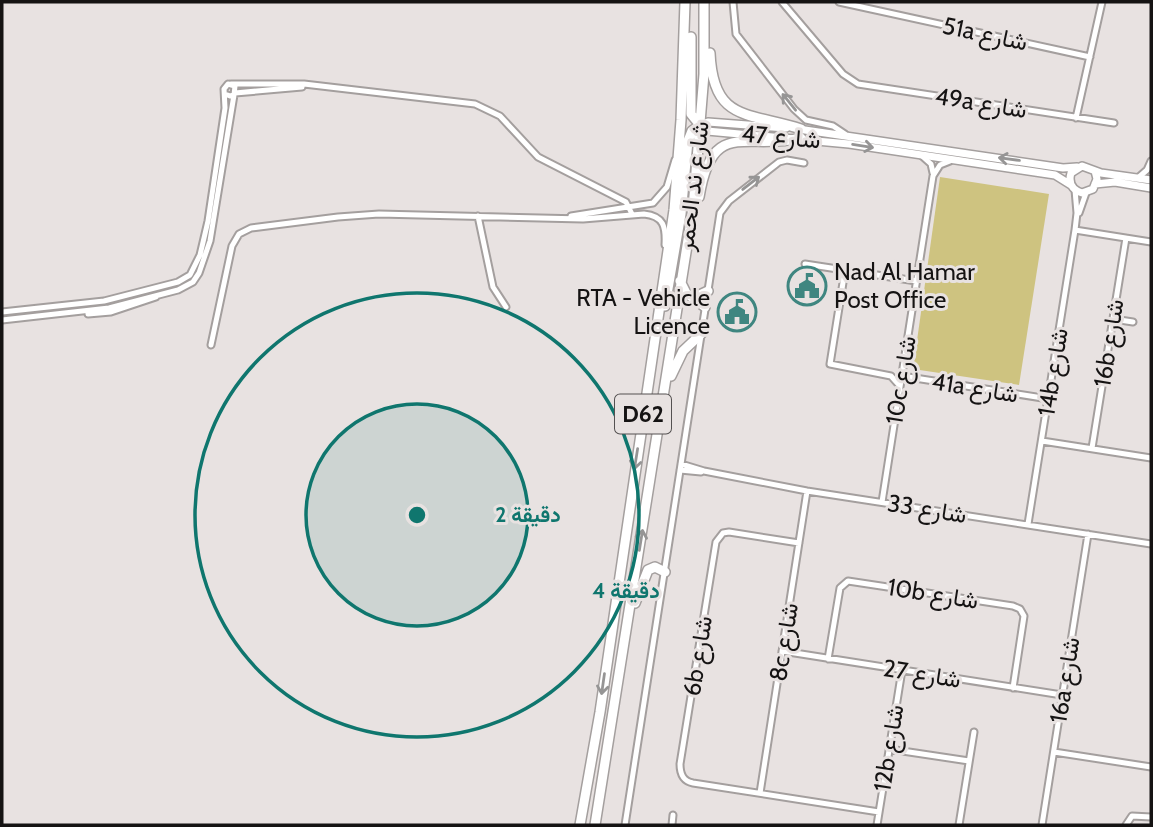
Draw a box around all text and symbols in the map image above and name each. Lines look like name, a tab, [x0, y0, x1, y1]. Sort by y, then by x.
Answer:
street label: 51a شارع	[940, 10, 1030, 59]
street label: 49a شارع	[933, 81, 1029, 126]
one-way arrow	[781, 93, 796, 111]
street label: شارع ند الحمر	[670, 119, 717, 254]
street label: شارع 47	[740, 119, 822, 156]
one-way arrow	[851, 140, 874, 153]
one-way arrow	[999, 153, 1021, 166]
one-way arrow	[742, 176, 760, 191]
place label: Nad Al Hamar Post Office	[834, 257, 975, 314]
public building icon: Nad Al Hamar Post Office	[786, 265, 828, 307]
place label: RTA - Vehicle Licence	[576, 283, 710, 340]
public building icon: RTA - Vehicle Licence	[716, 291, 758, 333]
street label: 16b شارع	[1087, 297, 1132, 389]
street label: 14b شارع	[1031, 326, 1076, 418]
street label: 10c شارع	[879, 334, 924, 427]
street label: 41a شارع	[930, 366, 1020, 411]
road number: D62	[615, 394, 671, 434]
one-way arrow	[629, 447, 642, 470]
street label: شارع 33	[885, 488, 969, 531]
text: 2 دقيقة	[495, 502, 561, 527]
centre of rings	[405, 503, 429, 527]
one-way arrow	[635, 529, 648, 552]
street label: 10b شارع	[885, 572, 981, 617]
text: 4 دقيقة	[592, 578, 660, 603]
street label: 8c شارع	[763, 601, 806, 684]
street label: 6b شارع	[677, 614, 720, 698]
street label: 16a شارع	[1043, 635, 1088, 725]
street label: شارع 27	[881, 653, 963, 696]
one-way arrow	[597, 672, 610, 695]
street label: 12b شارع	[867, 702, 912, 794]

